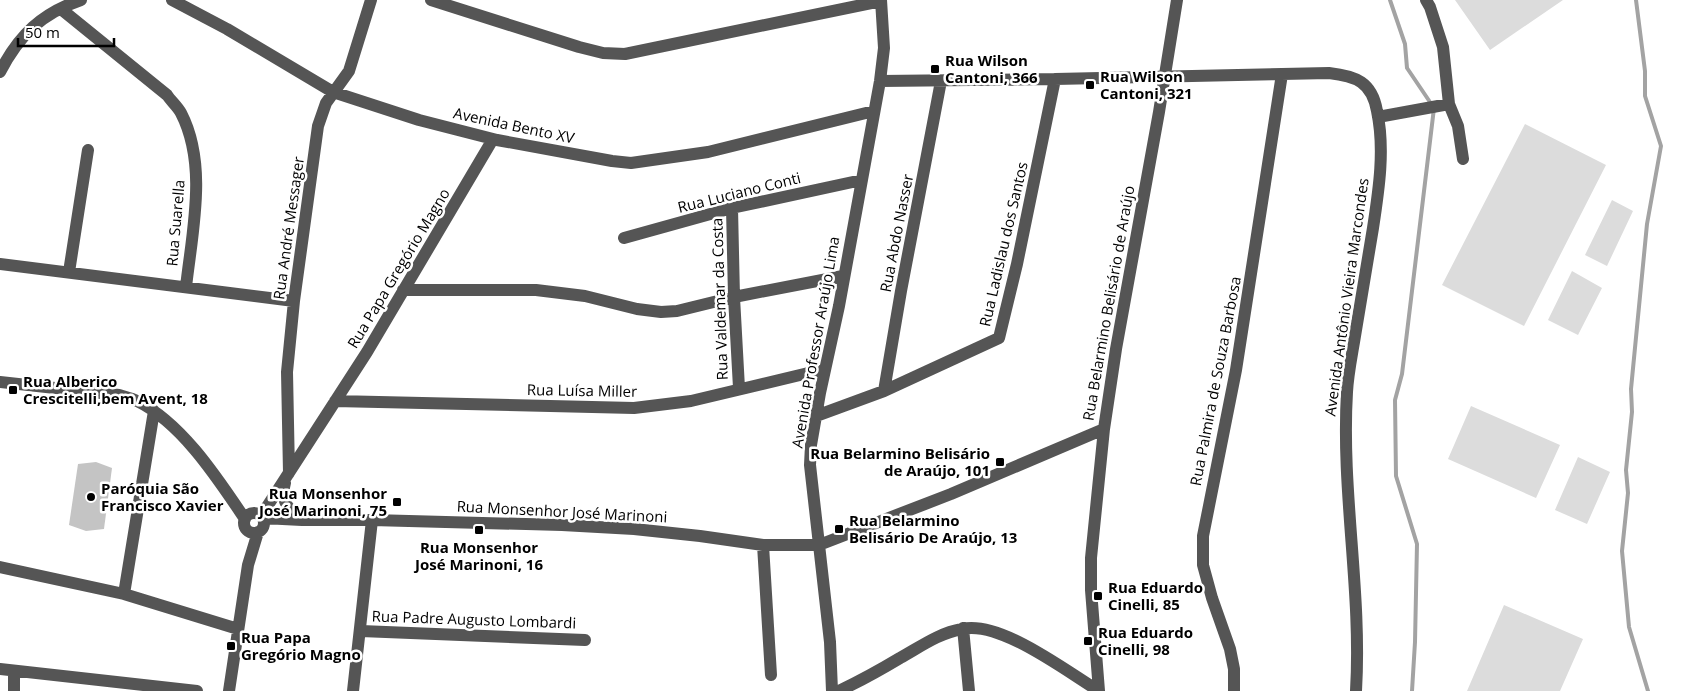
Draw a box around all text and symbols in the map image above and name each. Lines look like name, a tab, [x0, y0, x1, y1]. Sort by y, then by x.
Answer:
scale bar	[18, 15, 114, 47]
text: 50 m	[25, 22, 60, 42]
place label: Rua Wilson Cantoni, 366	[945, 50, 1038, 87]
marker: Rua Wilson Cantoni, 366	[929, 63, 941, 75]
place label: Rua Wilson Cantoni, 321	[1100, 66, 1193, 103]
marker: Rua Wilson Cantoni, 321	[1084, 79, 1096, 91]
street label: Avenida Bento XV	[452, 102, 576, 148]
street label: Rua André Messager	[268, 155, 308, 301]
street label: Rua Ladislau dos Santos	[974, 160, 1032, 328]
street label: Rua Luciano Conti	[675, 167, 803, 217]
street label: Rua Abdo Nasser	[875, 172, 917, 294]
street label: Avenida Antônio Vieira Marcondes	[1319, 177, 1373, 417]
street label: Rua Suarella	[161, 179, 189, 267]
street label: Rua Papa Gregório Magno	[342, 184, 454, 352]
street label: Rua Belarmino Belisário de Araújo	[1077, 184, 1139, 422]
street label: Rua Valdemar da Costa	[706, 218, 732, 380]
street label: Avenida Professor Araújo Lima	[787, 235, 843, 449]
street label: Rua Palmira de Souza Barbosa	[1185, 275, 1245, 487]
place label: Rua Alberico Crescitelli,bem Avent, 18	[23, 371, 208, 408]
street label: Rua Luísa Miller	[527, 379, 637, 401]
marker: Rua Alberico Crescitelli,bem Avent, 18	[7, 384, 19, 396]
place label: Rua Belarmino Belisário de Araújo, 101	[810, 443, 990, 480]
marker: Rua Belarmino Belisário de Araújo, 101	[994, 456, 1006, 468]
place label: Paróquia São Francisco Xavier	[101, 478, 224, 515]
place label: Rua Monsenhor José Marinoni, 75	[257, 483, 387, 520]
marker: Paróquia São Francisco Xavier	[85, 491, 97, 503]
street label: Rua Monsenhor José Marinoni	[456, 495, 668, 527]
marker: Rua Monsenhor José Marinoni, 75	[391, 496, 403, 508]
place label: Rua Belarmino Belisário De Araújo, 13	[849, 510, 1017, 547]
marker: Rua Belarmino Belisário De Araújo, 13	[833, 523, 845, 535]
marker: Rua Monsenhor José Marinoni, 16	[473, 524, 485, 536]
place label: Rua Monsenhor José Marinoni, 16	[413, 537, 543, 574]
place label: Rua Eduardo Cinelli, 85	[1108, 577, 1203, 614]
marker: Rua Eduardo Cinelli, 85	[1092, 590, 1104, 602]
street label: Rua Padre Augusto Lombardi	[371, 605, 577, 633]
place label: Rua Eduardo Cinelli, 98	[1098, 622, 1193, 659]
place label: Rua Papa Gregório Magno	[241, 627, 361, 664]
marker: Rua Eduardo Cinelli, 98	[1082, 635, 1094, 647]
marker: Rua Papa Gregório Magno	[225, 640, 237, 652]

